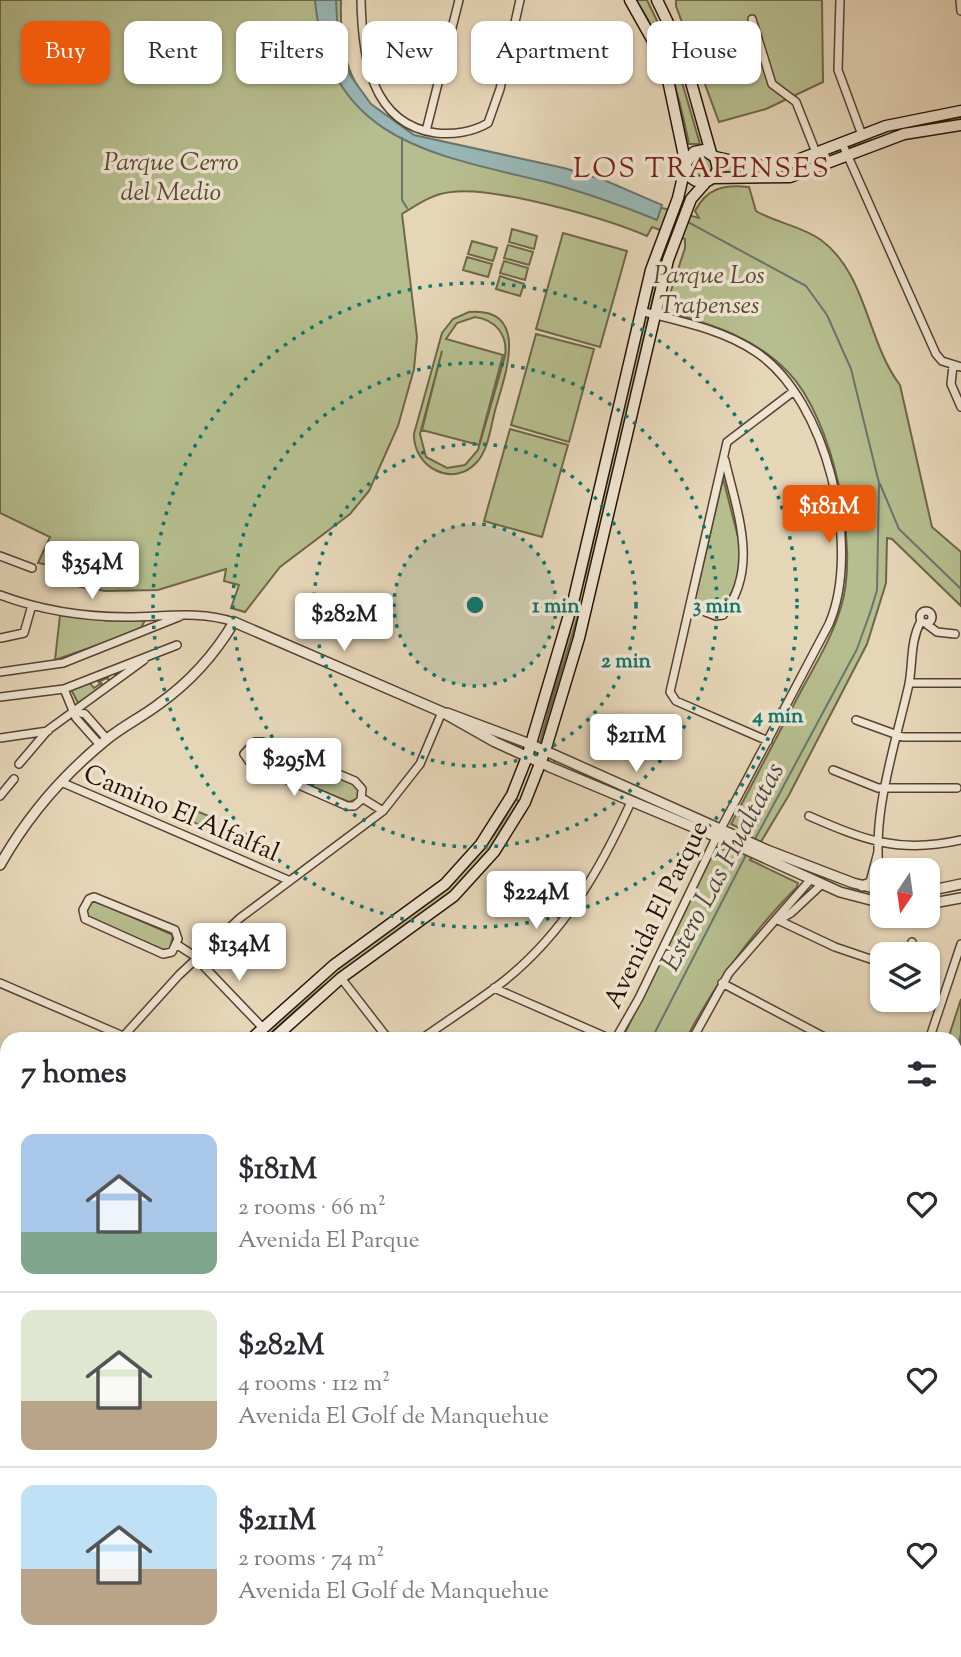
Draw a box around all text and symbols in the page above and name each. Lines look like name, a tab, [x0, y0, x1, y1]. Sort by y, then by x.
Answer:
chip: Buy	[21, 21, 110, 84]
chip: Rent	[124, 21, 222, 84]
chip: Filters	[236, 21, 348, 84]
chip: New	[362, 21, 457, 84]
chip: Apartment	[471, 21, 633, 84]
chip: House	[647, 21, 761, 84]
park label: Parque Cerro del Medio	[104, 145, 238, 212]
district label: LOS TRAPENSES	[573, 150, 831, 190]
park label: Parque Los Trapenses	[653, 258, 765, 325]
pin: $181M	[780, 486, 878, 545]
text: $181M	[799, 491, 859, 524]
pin: $354M	[43, 542, 141, 601]
text: $354M	[61, 547, 123, 580]
text: 1 min	[532, 592, 580, 622]
text: 3 min	[693, 592, 742, 622]
centre of rings	[463, 593, 487, 617]
pin: $282M	[295, 594, 393, 653]
text: $282M	[311, 599, 377, 632]
text: 2 min	[601, 647, 652, 677]
text: 4 min	[752, 702, 804, 732]
pin: $211M	[587, 714, 685, 774]
text: $211M	[606, 720, 666, 753]
pin: $295M	[245, 738, 343, 798]
text: $295M	[262, 744, 326, 777]
street label: Camino El Alfalfal	[77, 756, 285, 872]
water label: Estero Las Hualtatas	[652, 756, 796, 979]
street label: Avenida El Parque	[596, 815, 719, 1015]
north arrow	[870, 858, 940, 928]
map controls	[870, 858, 940, 1012]
pin: $224M	[487, 872, 585, 931]
text: $224M	[503, 877, 569, 910]
pin: $134M	[190, 923, 288, 983]
text: $134M	[208, 929, 270, 962]
button: layers	[870, 942, 940, 1012]
text: 7 homes	[21, 1053, 126, 1096]
icon: filters	[903, 1055, 941, 1093]
text: $181M	[238, 1149, 317, 1192]
icon: home	[77, 1162, 161, 1246]
icon: heart	[903, 1185, 941, 1223]
text: 2 rooms · 66 m²	[238, 1192, 386, 1225]
text: Avenida El Parque	[238, 1225, 419, 1258]
text: $282M	[238, 1325, 324, 1368]
icon: home	[77, 1338, 161, 1422]
icon: heart	[903, 1361, 941, 1399]
text: 4 rooms · 112 m²	[238, 1368, 390, 1401]
text: Avenida El Golf de Manquehue	[238, 1401, 549, 1434]
text: $211M	[238, 1500, 316, 1543]
icon: home	[77, 1513, 161, 1597]
icon: heart	[903, 1536, 941, 1574]
text: 2 rooms · 74 m²	[238, 1543, 384, 1576]
text: Avenida El Golf de Manquehue	[238, 1576, 549, 1609]

